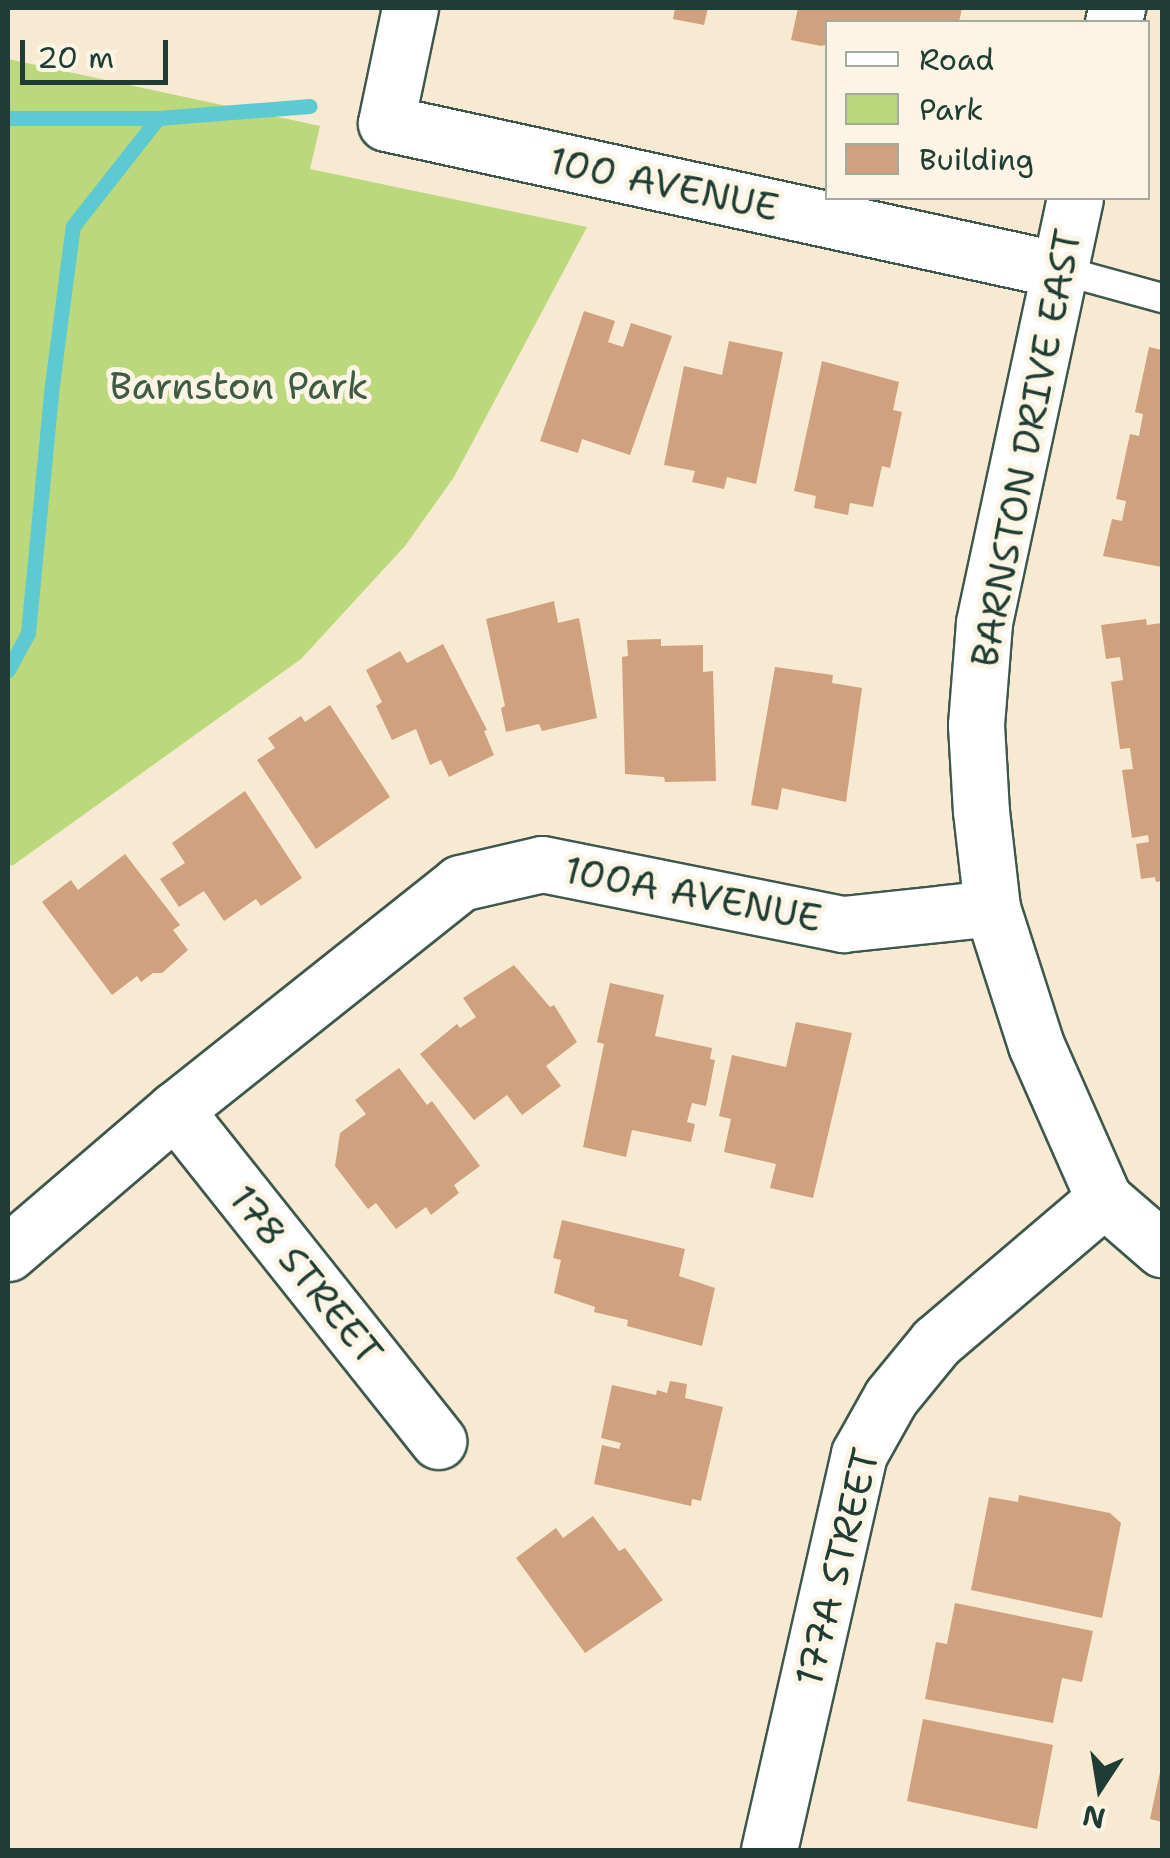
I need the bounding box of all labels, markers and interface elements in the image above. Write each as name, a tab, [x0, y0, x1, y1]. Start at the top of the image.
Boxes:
scale bar	[25, 20, 172, 82]
legend	[825, 20, 1150, 200]
text: 20 m	[37, 37, 114, 78]
text: Road	[919, 39, 994, 80]
text: Park	[919, 89, 983, 130]
street label: 100 AVENUE	[545, 137, 783, 231]
text: Building	[919, 139, 1034, 180]
street label: BARNSTON DRIVE EAST	[961, 225, 1091, 671]
park label: Barnston Park	[110, 363, 368, 409]
street label: 100A AVENUE	[560, 847, 826, 941]
street label: 178 STREET	[220, 1176, 392, 1374]
street label: 177A STREET	[785, 1444, 889, 1690]
north arrow	[1050, 1738, 1150, 1838]
text: N	[1079, 1796, 1109, 1838]

